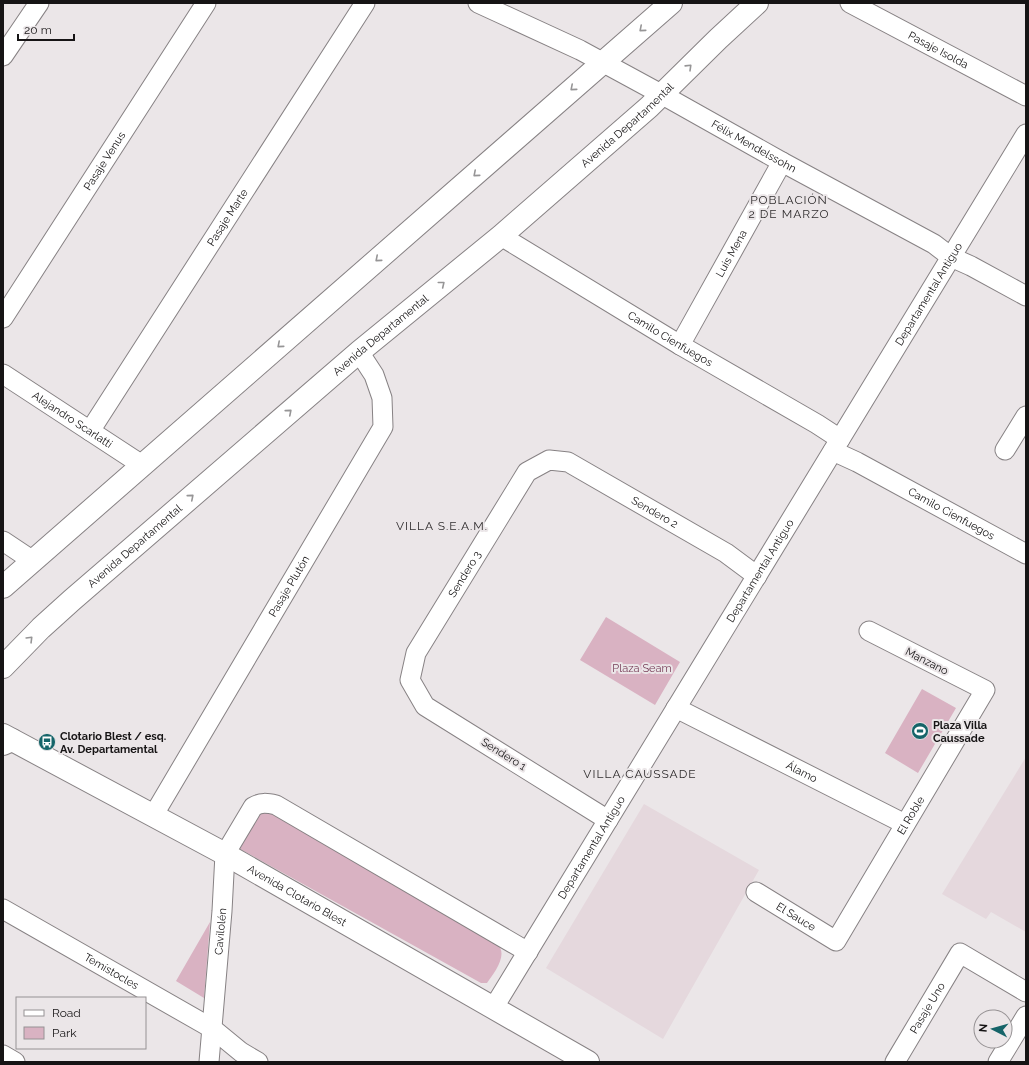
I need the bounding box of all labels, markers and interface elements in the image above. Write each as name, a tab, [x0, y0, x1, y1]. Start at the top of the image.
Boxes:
scale bar	[18, 16, 74, 42]
text: 20 m	[24, 23, 52, 37]
one-way arrow	[639, 24, 646, 31]
street label: Pasaje Isolda	[906, 29, 971, 71]
one-way arrow	[684, 64, 692, 71]
street label: Avenida Departamental	[579, 80, 677, 170]
one-way arrow	[571, 83, 578, 90]
street label: Félix Mendelssohn	[709, 118, 798, 175]
street label: Pasaje Venus	[81, 129, 128, 193]
one-way arrow	[473, 169, 480, 176]
street label: Pasaje Marte	[205, 186, 251, 249]
district label: POBLACIÓN 2 DE MARZO	[748, 193, 830, 221]
street label: Luis Mena	[713, 228, 750, 279]
street label: Departamental Antiguo	[893, 240, 966, 348]
one-way arrow	[375, 255, 382, 262]
one-way arrow	[438, 282, 445, 289]
street label: Avenida Departamental	[330, 292, 431, 379]
street label: Camilo Cienfuegos	[625, 309, 715, 369]
one-way arrow	[277, 340, 285, 347]
street label: Alejandro Scarlatti	[30, 389, 115, 451]
one-way arrow	[284, 410, 292, 417]
street label: Camilo Cienfuegos	[906, 485, 997, 543]
street label: Sendero 2	[629, 494, 680, 531]
one-way arrow	[186, 495, 194, 502]
street label: Avenida Departamental	[85, 502, 185, 590]
street label: Departamental Antiguo	[724, 517, 797, 625]
district label: VILLA S.E.A.M.	[396, 519, 488, 533]
street label: Sendero 3	[446, 549, 484, 600]
street label: Pasaje Plutón	[266, 553, 312, 619]
one-way arrow	[25, 636, 33, 644]
street label: Manzano	[903, 645, 951, 678]
park label: Plaza Seam	[612, 662, 672, 675]
place label: Plaza Villa Caussade	[933, 719, 987, 745]
sports icon: Plaza Villa Caussade	[910, 721, 930, 741]
place label: Clotario Blest / esq. Av. Departamental	[60, 730, 166, 756]
bus stop icon: Clotario Blest / esq. Av. Departamental	[37, 732, 57, 752]
street label: Sendero 1	[479, 736, 529, 773]
street label: Álamo	[784, 758, 820, 786]
district label: VILLA CAUSSADE	[583, 767, 697, 781]
street label: Departamental Antiguo	[555, 793, 628, 901]
street label: El Roble	[895, 794, 928, 837]
street label: Avenida Clotario Blest	[245, 862, 349, 929]
street label: El Sauce	[774, 900, 818, 934]
street label: Cavilolén	[212, 908, 229, 956]
street label: Temístocles	[82, 951, 141, 992]
street label: Pasaje Uno	[907, 980, 948, 1036]
legend	[16, 997, 146, 1049]
text: Road	[52, 1006, 81, 1020]
north arrow	[973, 1009, 1013, 1049]
text: N	[977, 1023, 990, 1033]
text: Park	[52, 1026, 77, 1040]

